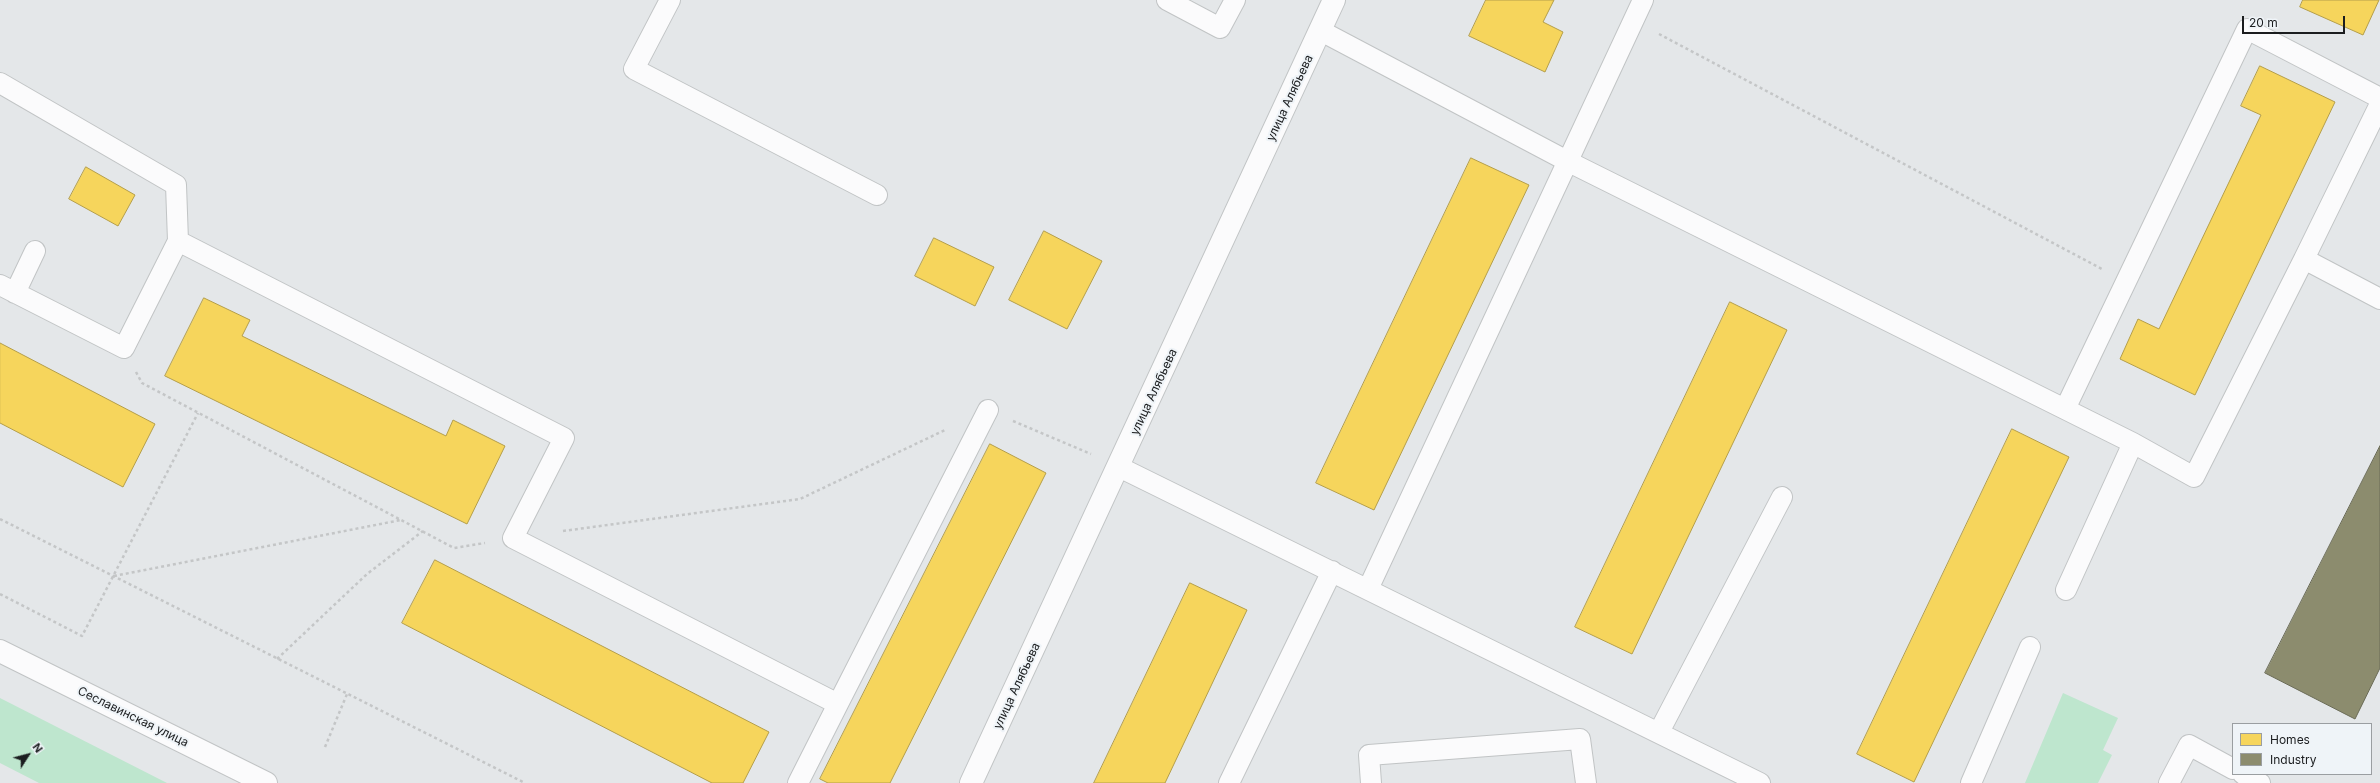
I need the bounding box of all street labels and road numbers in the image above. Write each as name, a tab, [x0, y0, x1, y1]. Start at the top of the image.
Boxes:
street label: улица Алябьева	[1264, 53, 1316, 143]
street label: улица Алябьева	[1128, 347, 1180, 437]
street label: улица Алябьева	[991, 641, 1043, 731]
street label: Сеславинская улица	[75, 684, 191, 750]

